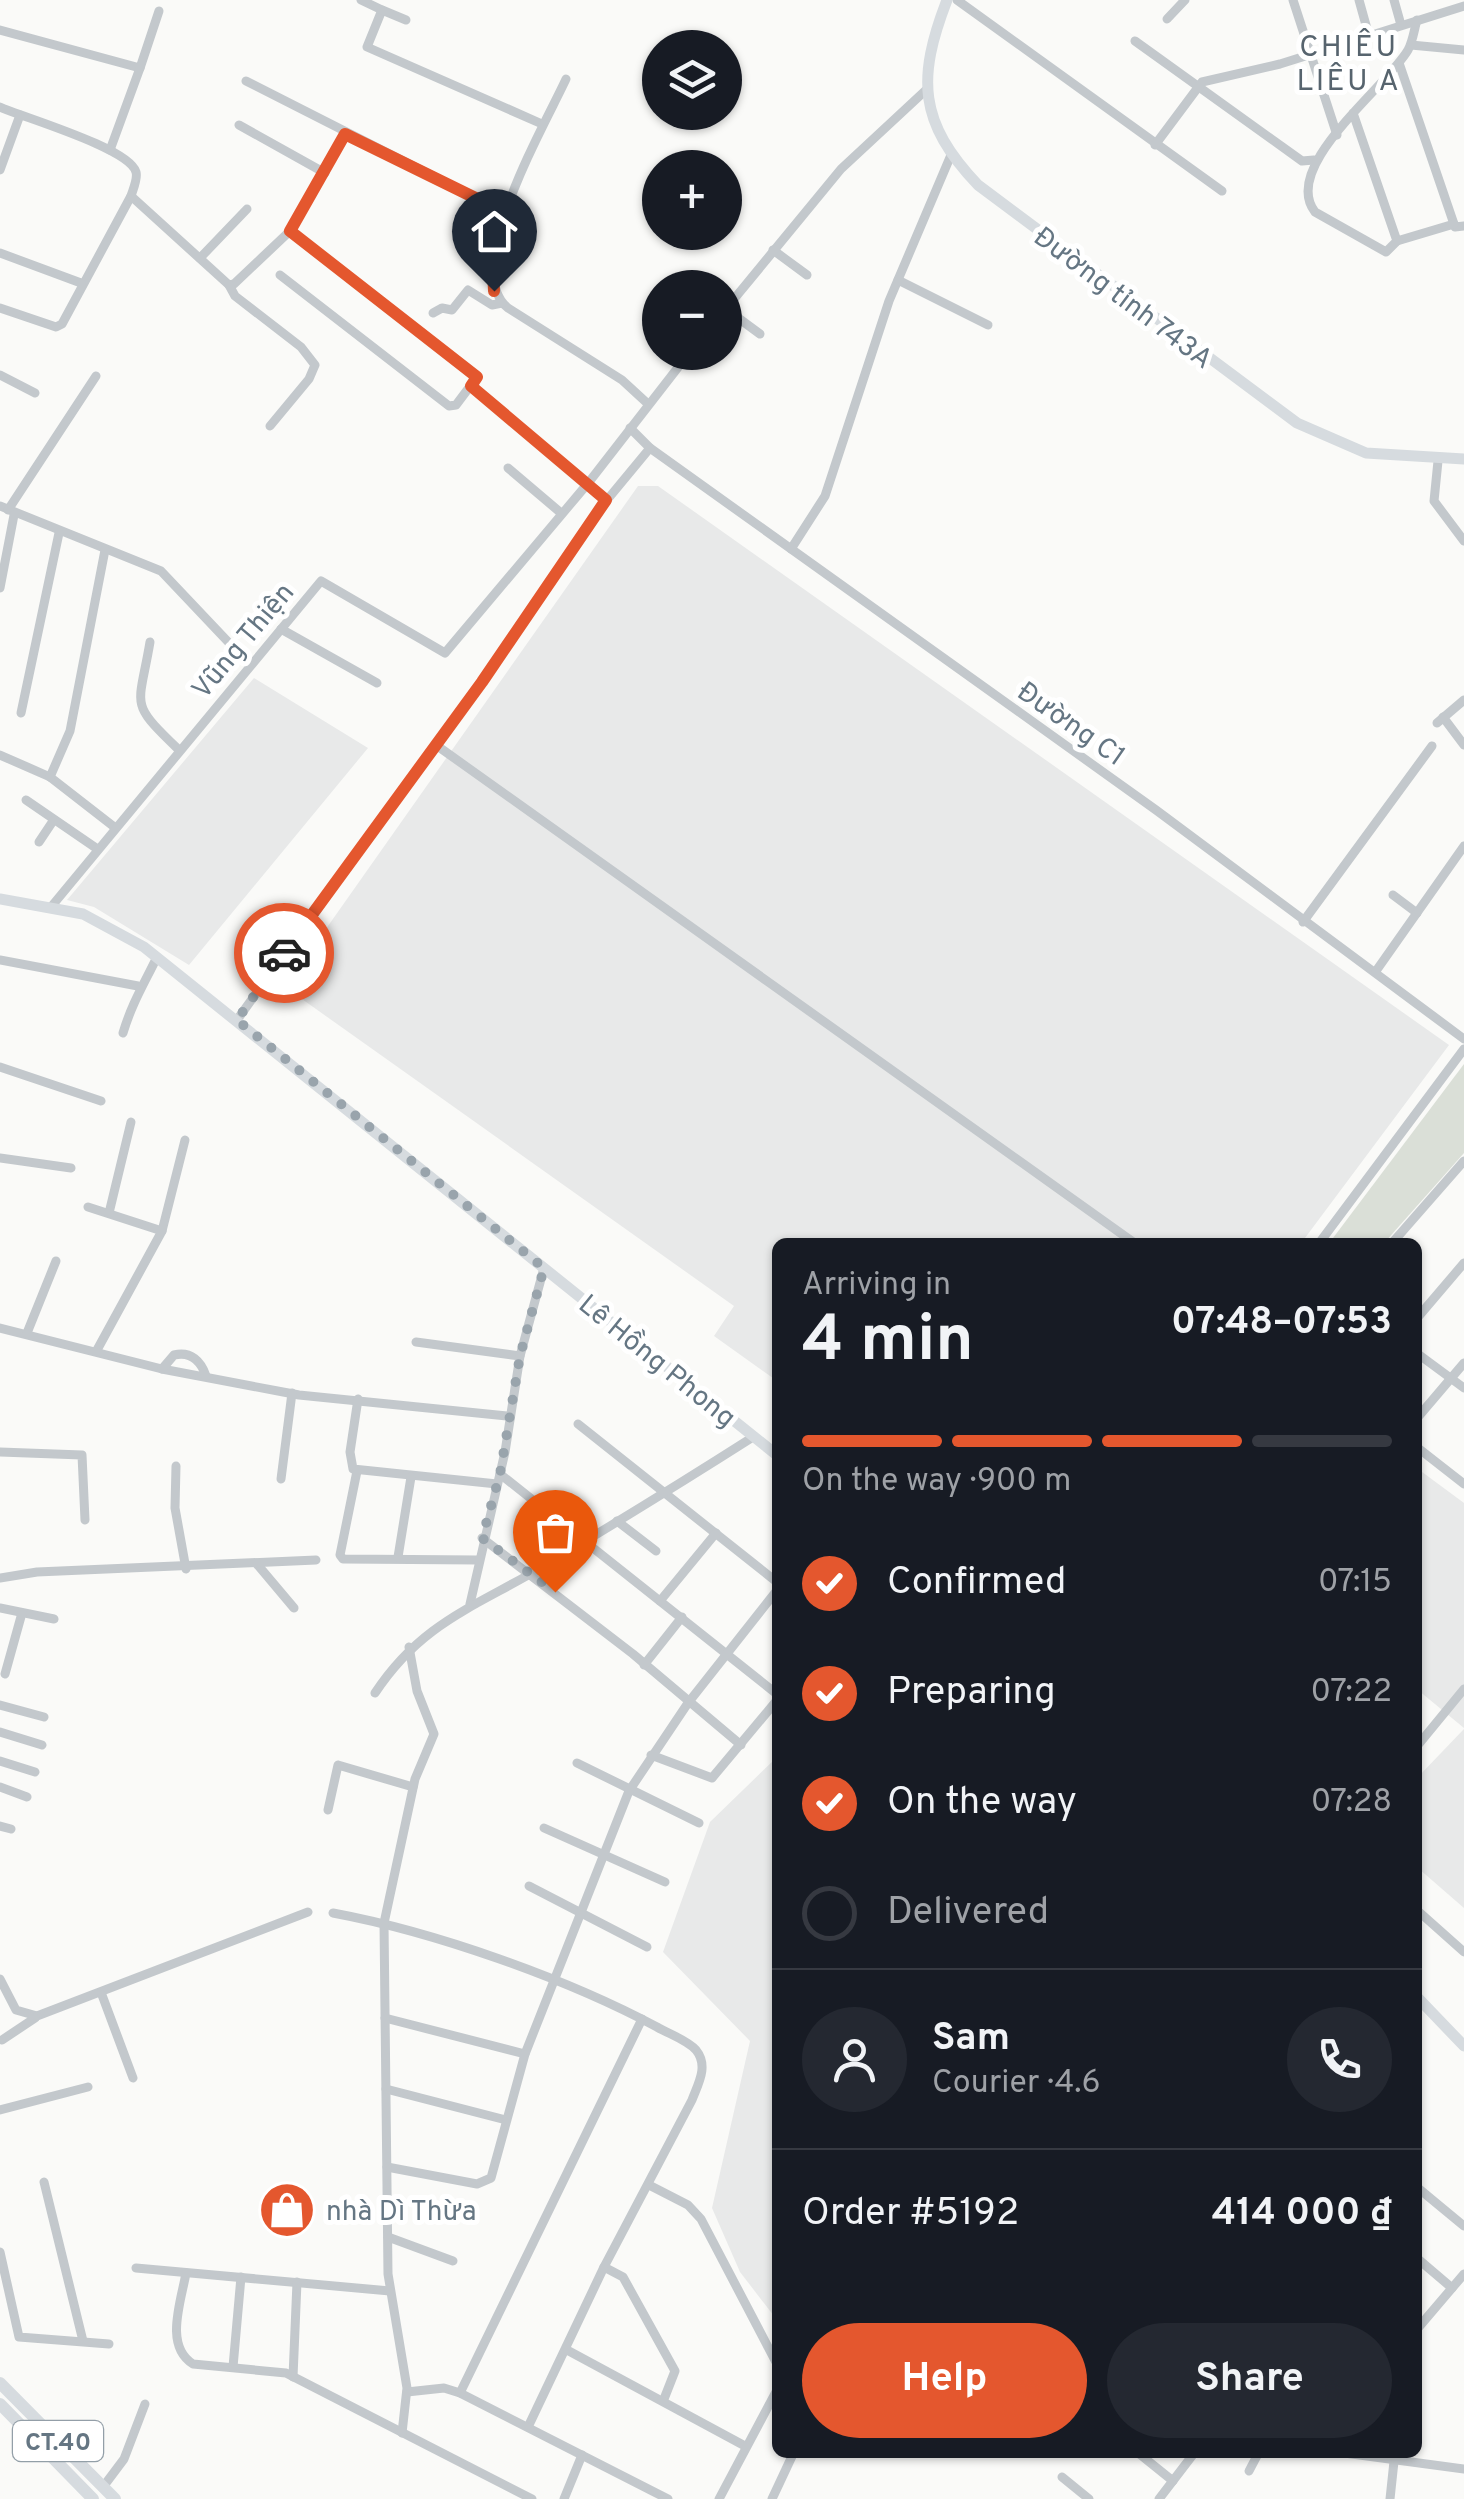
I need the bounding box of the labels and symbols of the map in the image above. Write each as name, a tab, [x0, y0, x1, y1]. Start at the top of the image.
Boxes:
district label: CHIÊU LIÊU A	[1296, 28, 1402, 101]
pin	[452, 189, 537, 292]
street label: Đường tỉnh 743A	[1025, 220, 1219, 379]
street label: Vũng Thiện	[185, 576, 303, 708]
street label: Đường C1	[1009, 675, 1131, 776]
courier	[234, 903, 334, 1003]
street label: Lê Hồng Phong	[570, 1287, 743, 1437]
pin	[513, 1490, 598, 1593]
shop icon: nhà Dì Thừa	[257, 2180, 317, 2240]
place label: nhà Dì Thừa	[326, 2195, 476, 2231]
road number: CT.40	[13, 2421, 103, 2461]

